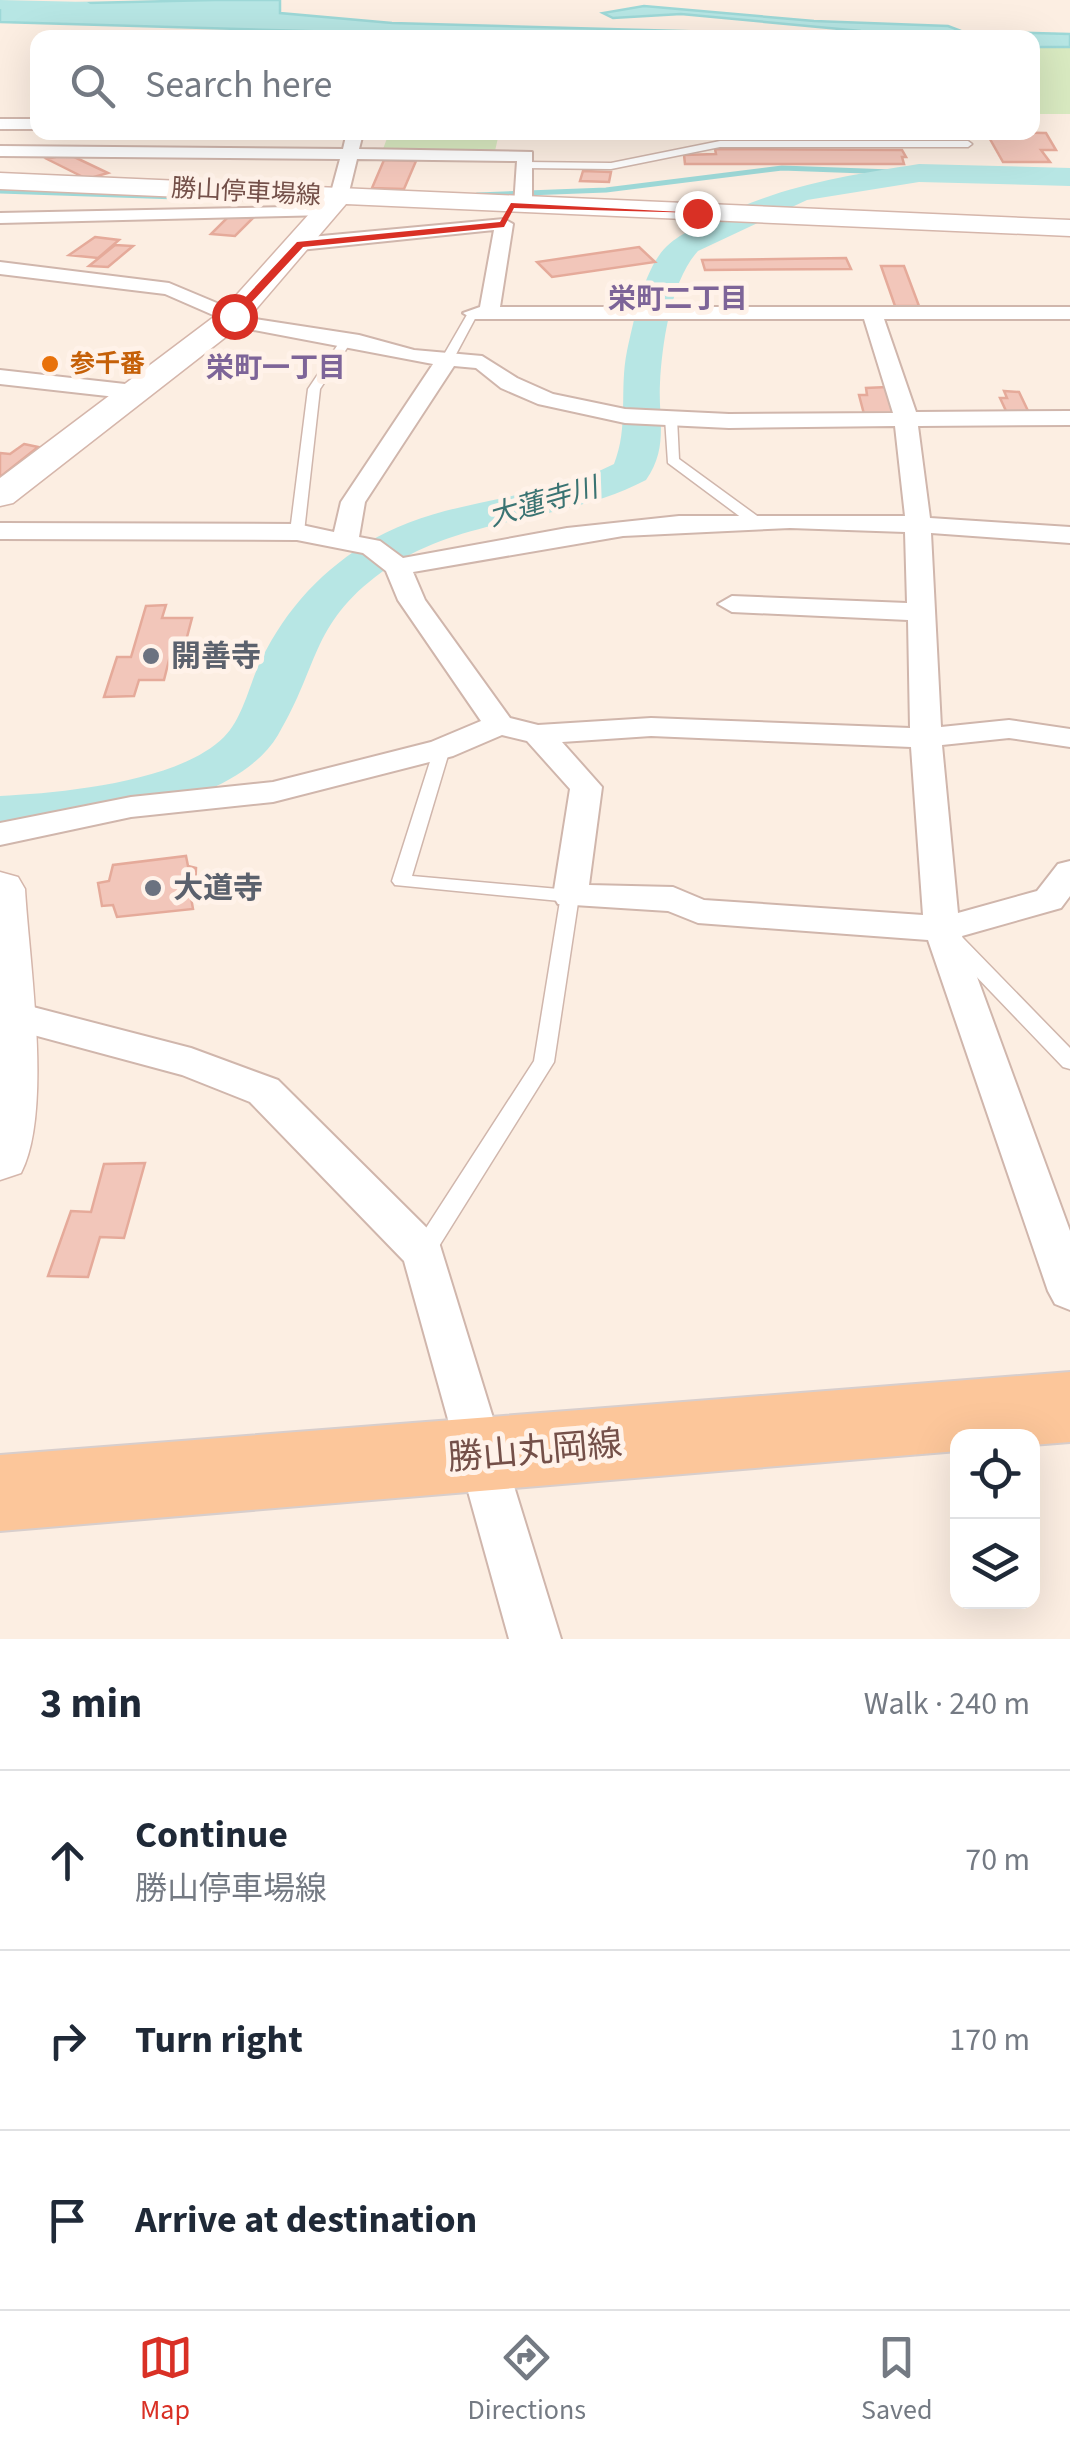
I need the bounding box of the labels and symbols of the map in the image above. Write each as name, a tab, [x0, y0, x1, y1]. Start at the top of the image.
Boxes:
street label: 勝山停車場線	[170, 170, 322, 214]
route end	[675, 191, 721, 237]
district label: 栄町二丁目	[608, 279, 748, 319]
route start	[212, 294, 258, 340]
place label: 参千番	[70, 346, 145, 382]
district label: 栄町一丁目	[206, 348, 346, 388]
marker: 参千番	[39, 353, 61, 375]
water label: 大蓮寺川	[484, 467, 605, 537]
place label: 開善寺	[171, 635, 261, 678]
marker: 開善寺	[140, 645, 162, 667]
place label: 大道寺	[173, 867, 263, 910]
marker: 大道寺	[142, 877, 164, 899]
street label: 勝山丸岡線	[446, 1418, 624, 1484]

